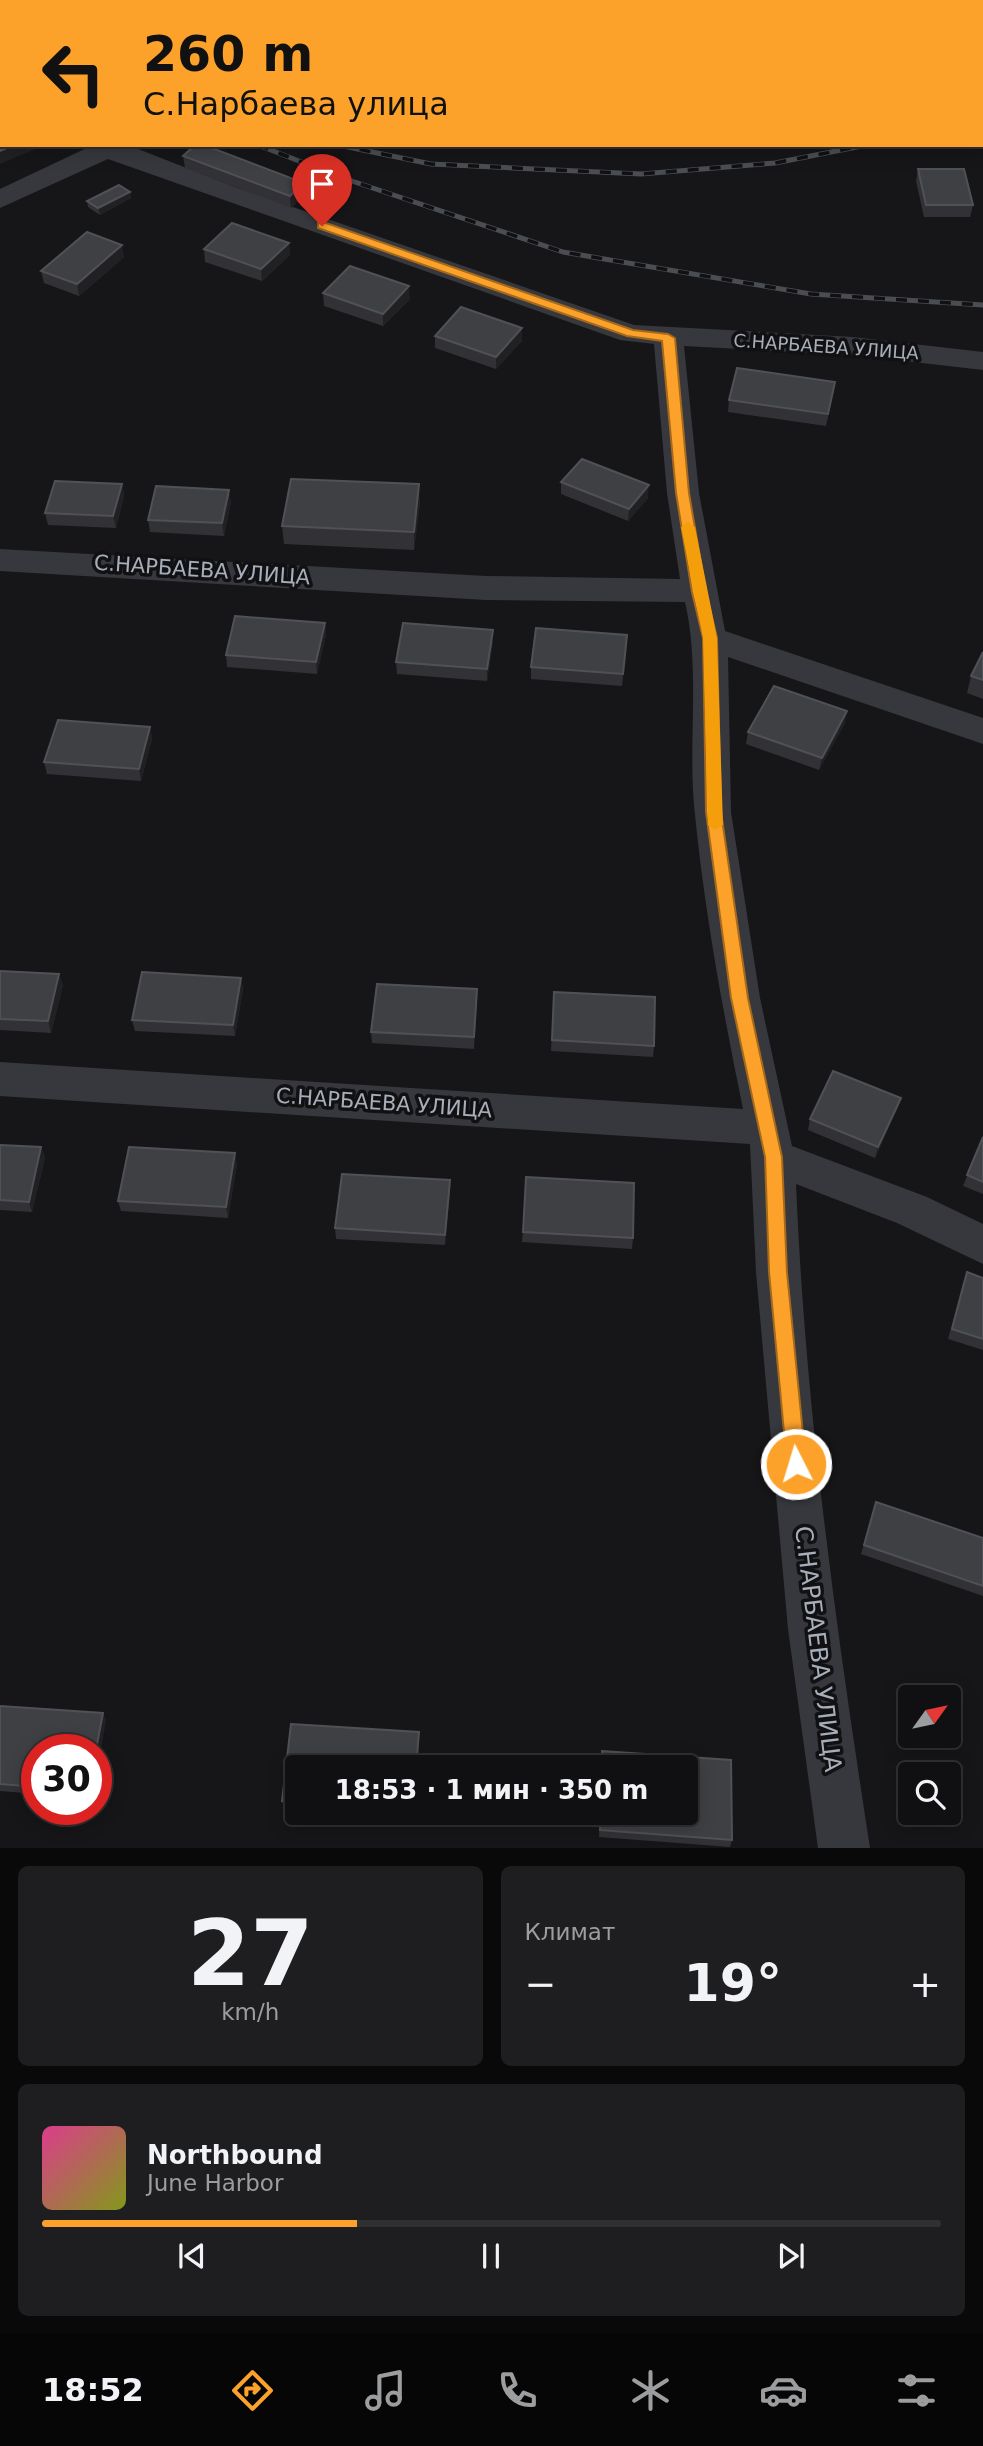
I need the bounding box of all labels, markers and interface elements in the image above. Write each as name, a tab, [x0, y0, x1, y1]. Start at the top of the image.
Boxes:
text: 260 m	[143, 26, 313, 83]
icon: left	[28, 28, 119, 119]
text: С.Нарбаева улица	[143, 85, 449, 123]
pin	[292, 154, 352, 226]
icon: arrive	[303, 165, 341, 203]
street label: С.НАРБАЕВА УЛИЦА	[733, 330, 920, 363]
street label: С.НАРБАЕВА УЛИЦА	[93, 550, 312, 590]
street label: С.НАРБАЕВА УЛИЦА	[275, 1083, 494, 1123]
position arrow	[759, 1427, 833, 1501]
street label: С.НАРБАЕВА УЛИЦА	[789, 1524, 847, 1774]
north arrow	[898, 1685, 961, 1748]
map controls	[898, 1685, 961, 1825]
speed limit sign: 30	[21, 1734, 112, 1825]
button: search	[898, 1762, 961, 1825]
text: 18:53 · 1 мин · 350 m	[335, 1775, 648, 1805]
text: 27	[187, 1901, 314, 2006]
text: Климат	[525, 1919, 615, 1945]
text: 19°	[684, 1953, 782, 2013]
text: −	[525, 1962, 556, 2006]
text: +	[909, 1962, 941, 2006]
text: km/h	[221, 1999, 279, 2025]
text: Northbound	[147, 2140, 323, 2170]
text: June Harbor	[147, 2170, 283, 2196]
icon: previous	[173, 2237, 211, 2275]
icon: pause	[472, 2237, 510, 2275]
icon: next	[772, 2237, 810, 2275]
icon: directions	[228, 2366, 277, 2415]
icon: music	[361, 2366, 410, 2415]
icon: phone	[493, 2366, 542, 2415]
icon: climate	[626, 2366, 675, 2415]
icon: car	[759, 2366, 808, 2415]
icon: filters	[892, 2366, 941, 2415]
text: 18:52	[42, 2371, 144, 2409]

